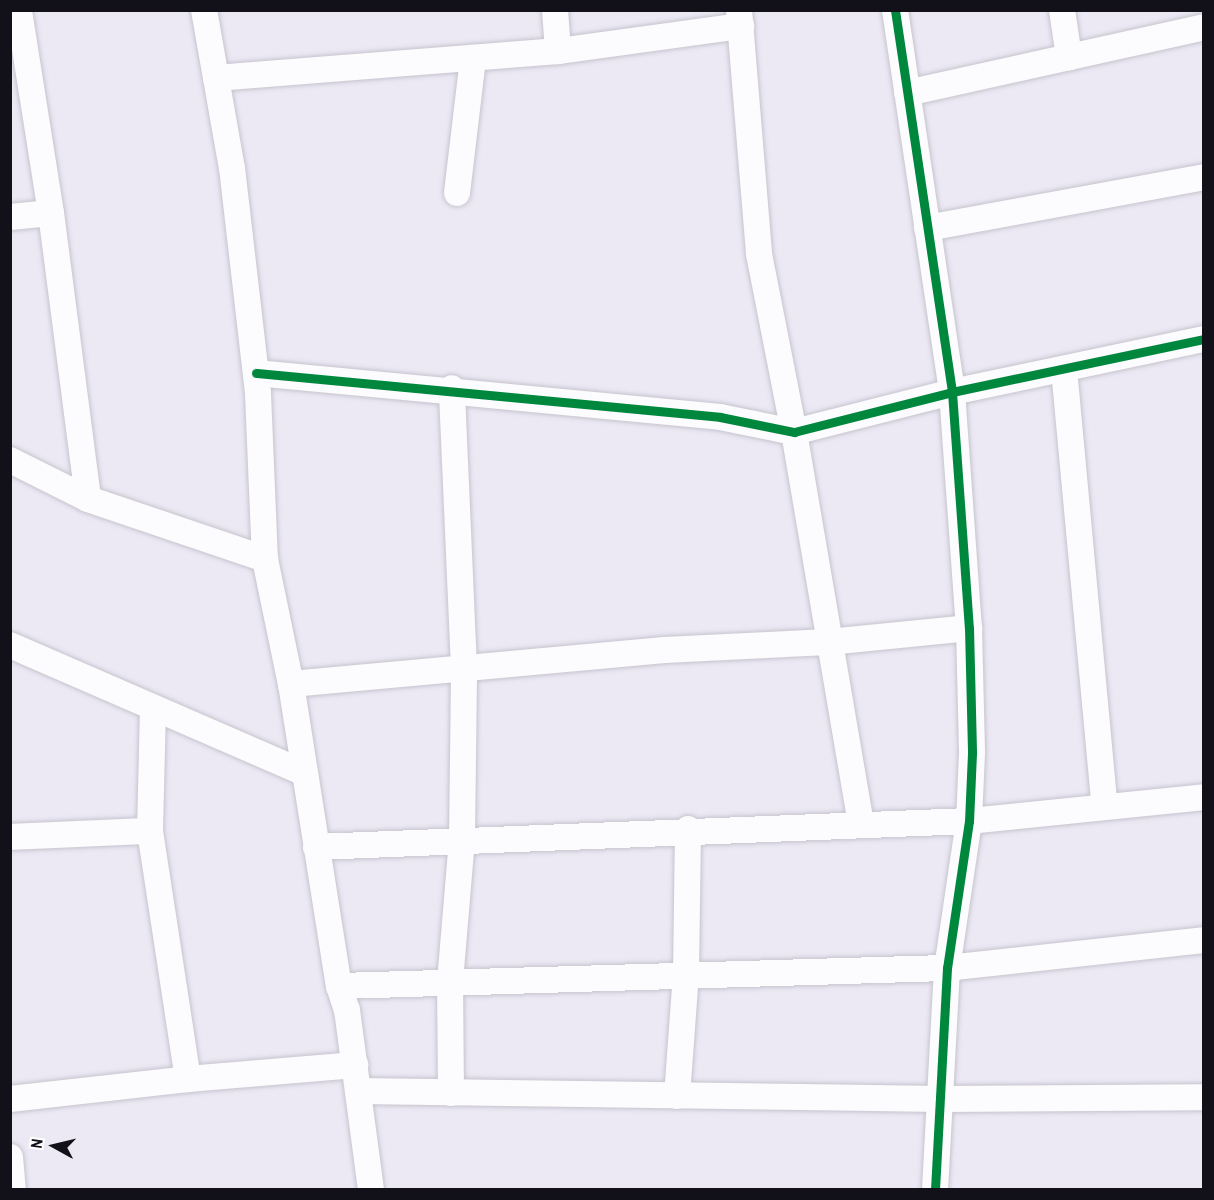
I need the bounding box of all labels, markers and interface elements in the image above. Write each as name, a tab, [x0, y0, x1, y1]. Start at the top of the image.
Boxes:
north arrow	[24, 1116, 84, 1176]
text: N	[25, 1137, 48, 1150]

